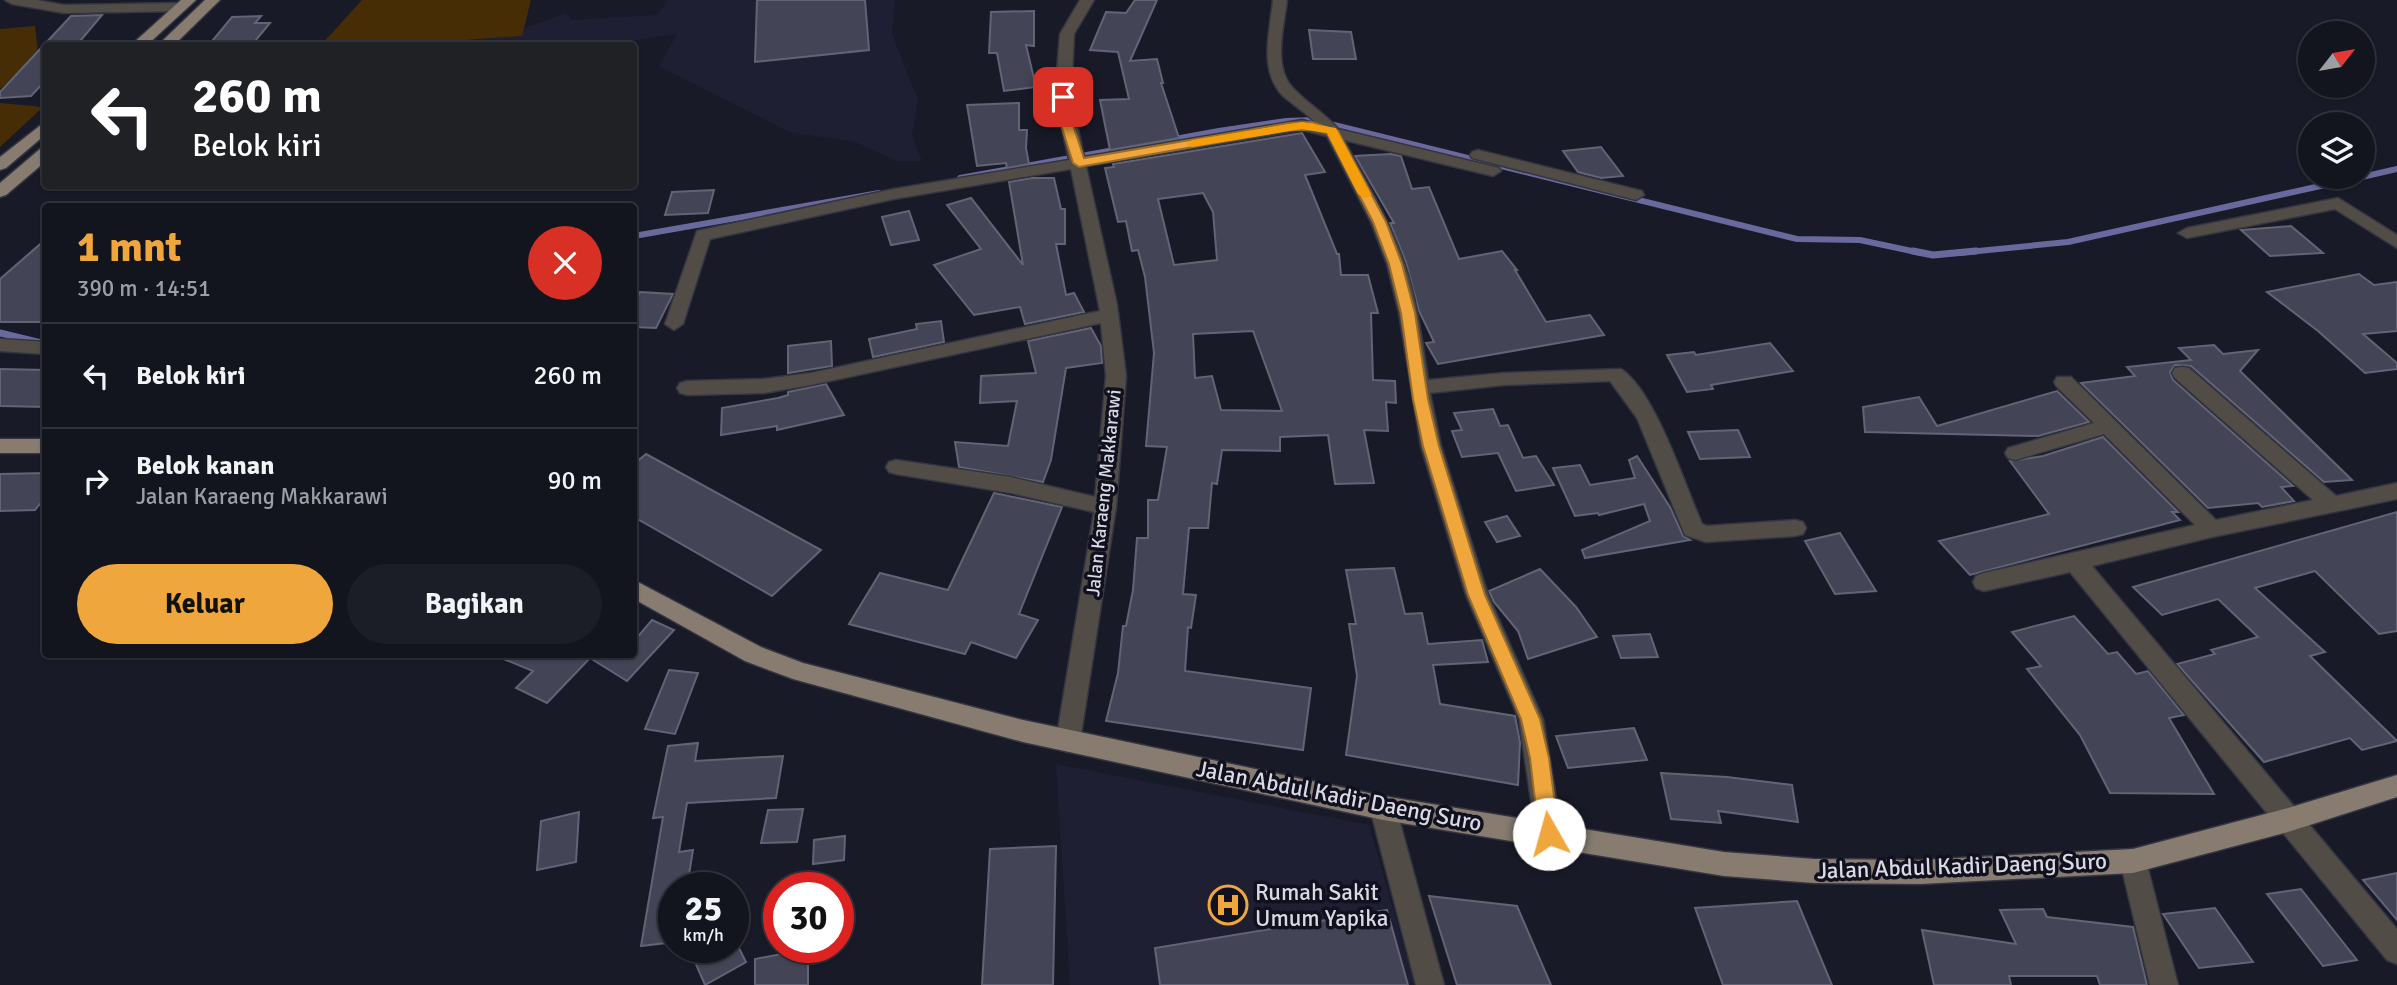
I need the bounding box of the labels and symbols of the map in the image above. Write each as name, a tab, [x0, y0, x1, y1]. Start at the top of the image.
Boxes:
north arrow	[2298, 21, 2375, 98]
pin	[1033, 67, 1093, 127]
street label: Jalan Karaeng Makkarawi	[1081, 388, 1127, 598]
street label: Jalan Abdul Kadir Daeng Suro	[1194, 754, 1484, 838]
position arrow	[1512, 797, 1586, 871]
street label: Jalan Abdul Kadir Daeng Suro	[1816, 846, 2108, 886]
speed limit sign: 30	[763, 872, 854, 963]
place label: Rumah Sakit Umum Yapika	[1255, 878, 1389, 933]
hospital icon: Rumah Sakit Umum Yapika	[1207, 884, 1249, 926]

